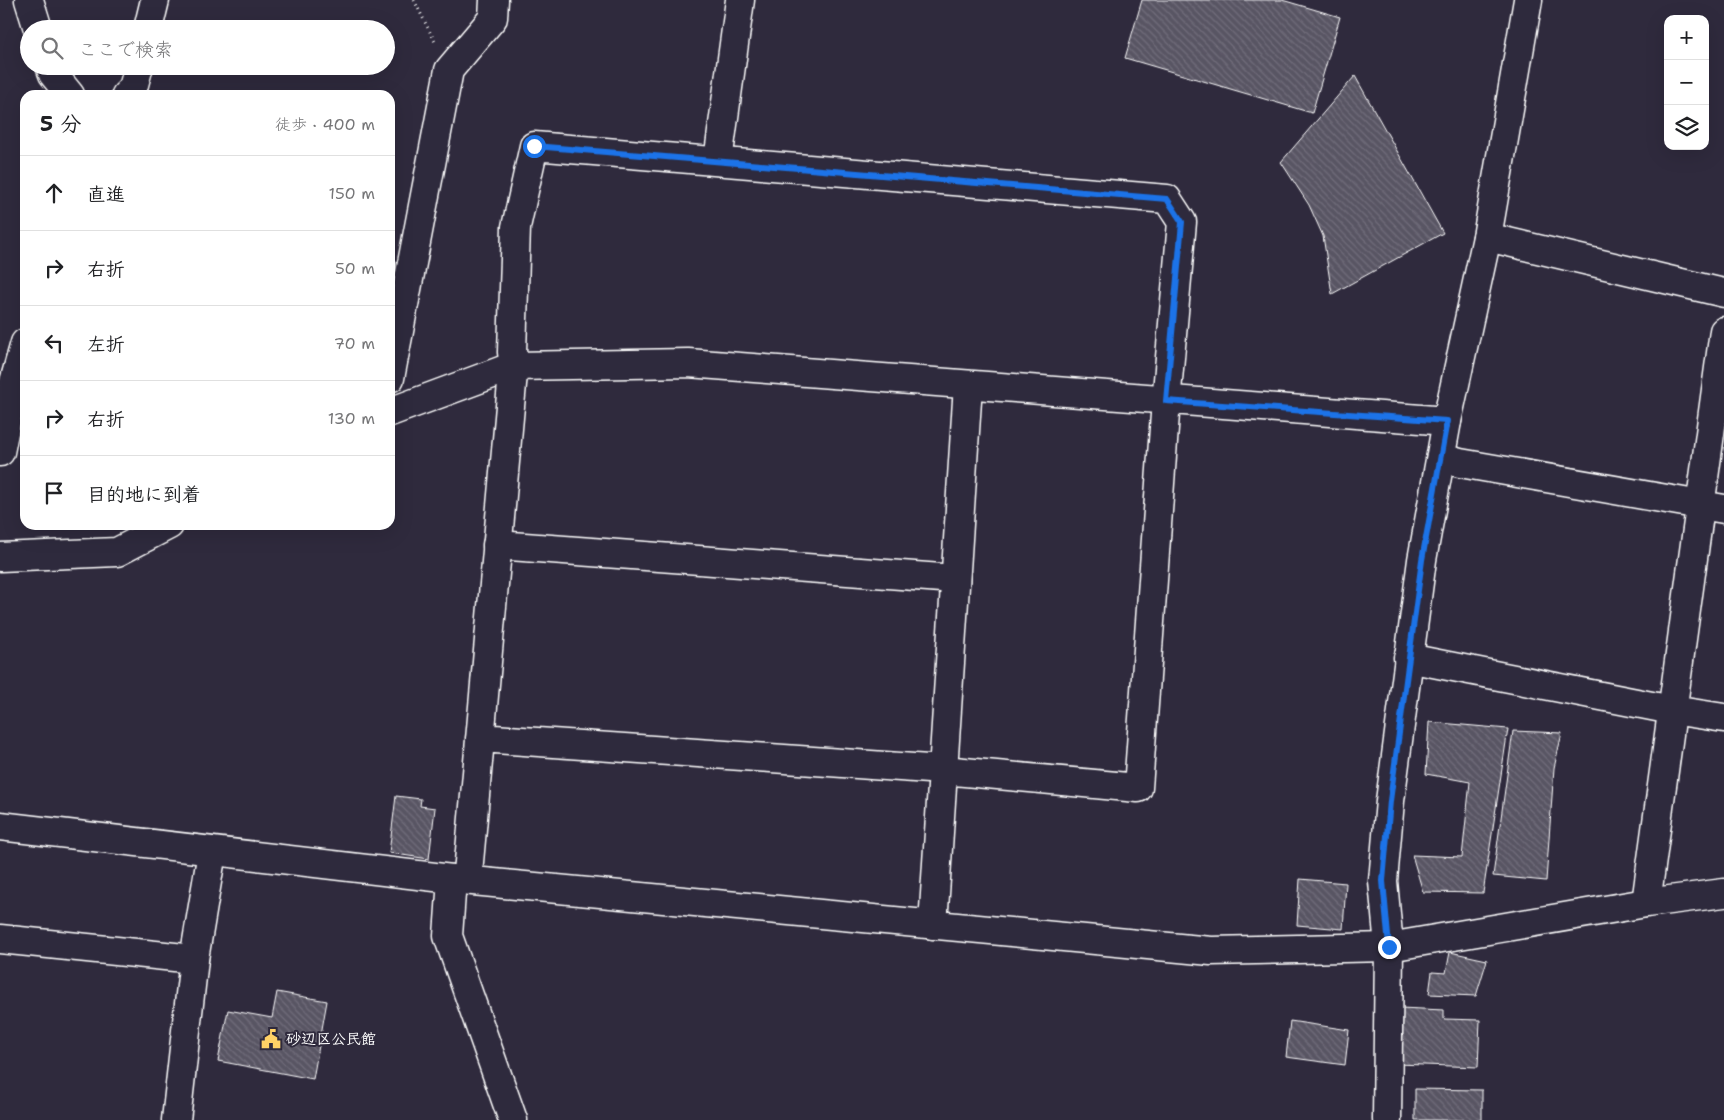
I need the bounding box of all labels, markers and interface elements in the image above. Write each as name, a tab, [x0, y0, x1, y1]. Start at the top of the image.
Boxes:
map controls	[1664, 15, 1709, 150]
button: +	[1664, 15, 1709, 60]
search box	[20, 20, 395, 75]
icon: search	[38, 34, 66, 62]
text: ここで検索	[78, 37, 173, 62]
button: −	[1664, 60, 1709, 105]
button: layers	[1664, 105, 1709, 150]
text: 5 分	[40, 110, 81, 138]
text: 徒歩 · 400 m	[275, 114, 375, 135]
route start	[523, 135, 546, 158]
icon: ahead	[40, 179, 68, 207]
text: 直進	[87, 182, 125, 207]
text: 150 m	[328, 183, 375, 204]
icon: right	[40, 254, 68, 282]
text: 右折	[87, 257, 125, 282]
text: 50 m	[335, 258, 375, 279]
icon: left	[40, 329, 68, 357]
text: 左折	[87, 332, 125, 357]
text: 70 m	[334, 333, 375, 354]
icon: right	[40, 404, 68, 432]
text: 右折	[87, 407, 125, 432]
text: 130 m	[328, 408, 375, 429]
icon: arrive	[40, 479, 68, 507]
text: 目的地に到着	[87, 482, 201, 507]
route end	[1378, 936, 1401, 959]
public building icon: 砂辺区公民館	[260, 1028, 282, 1050]
place label: 砂辺区公民館	[286, 1029, 376, 1049]

